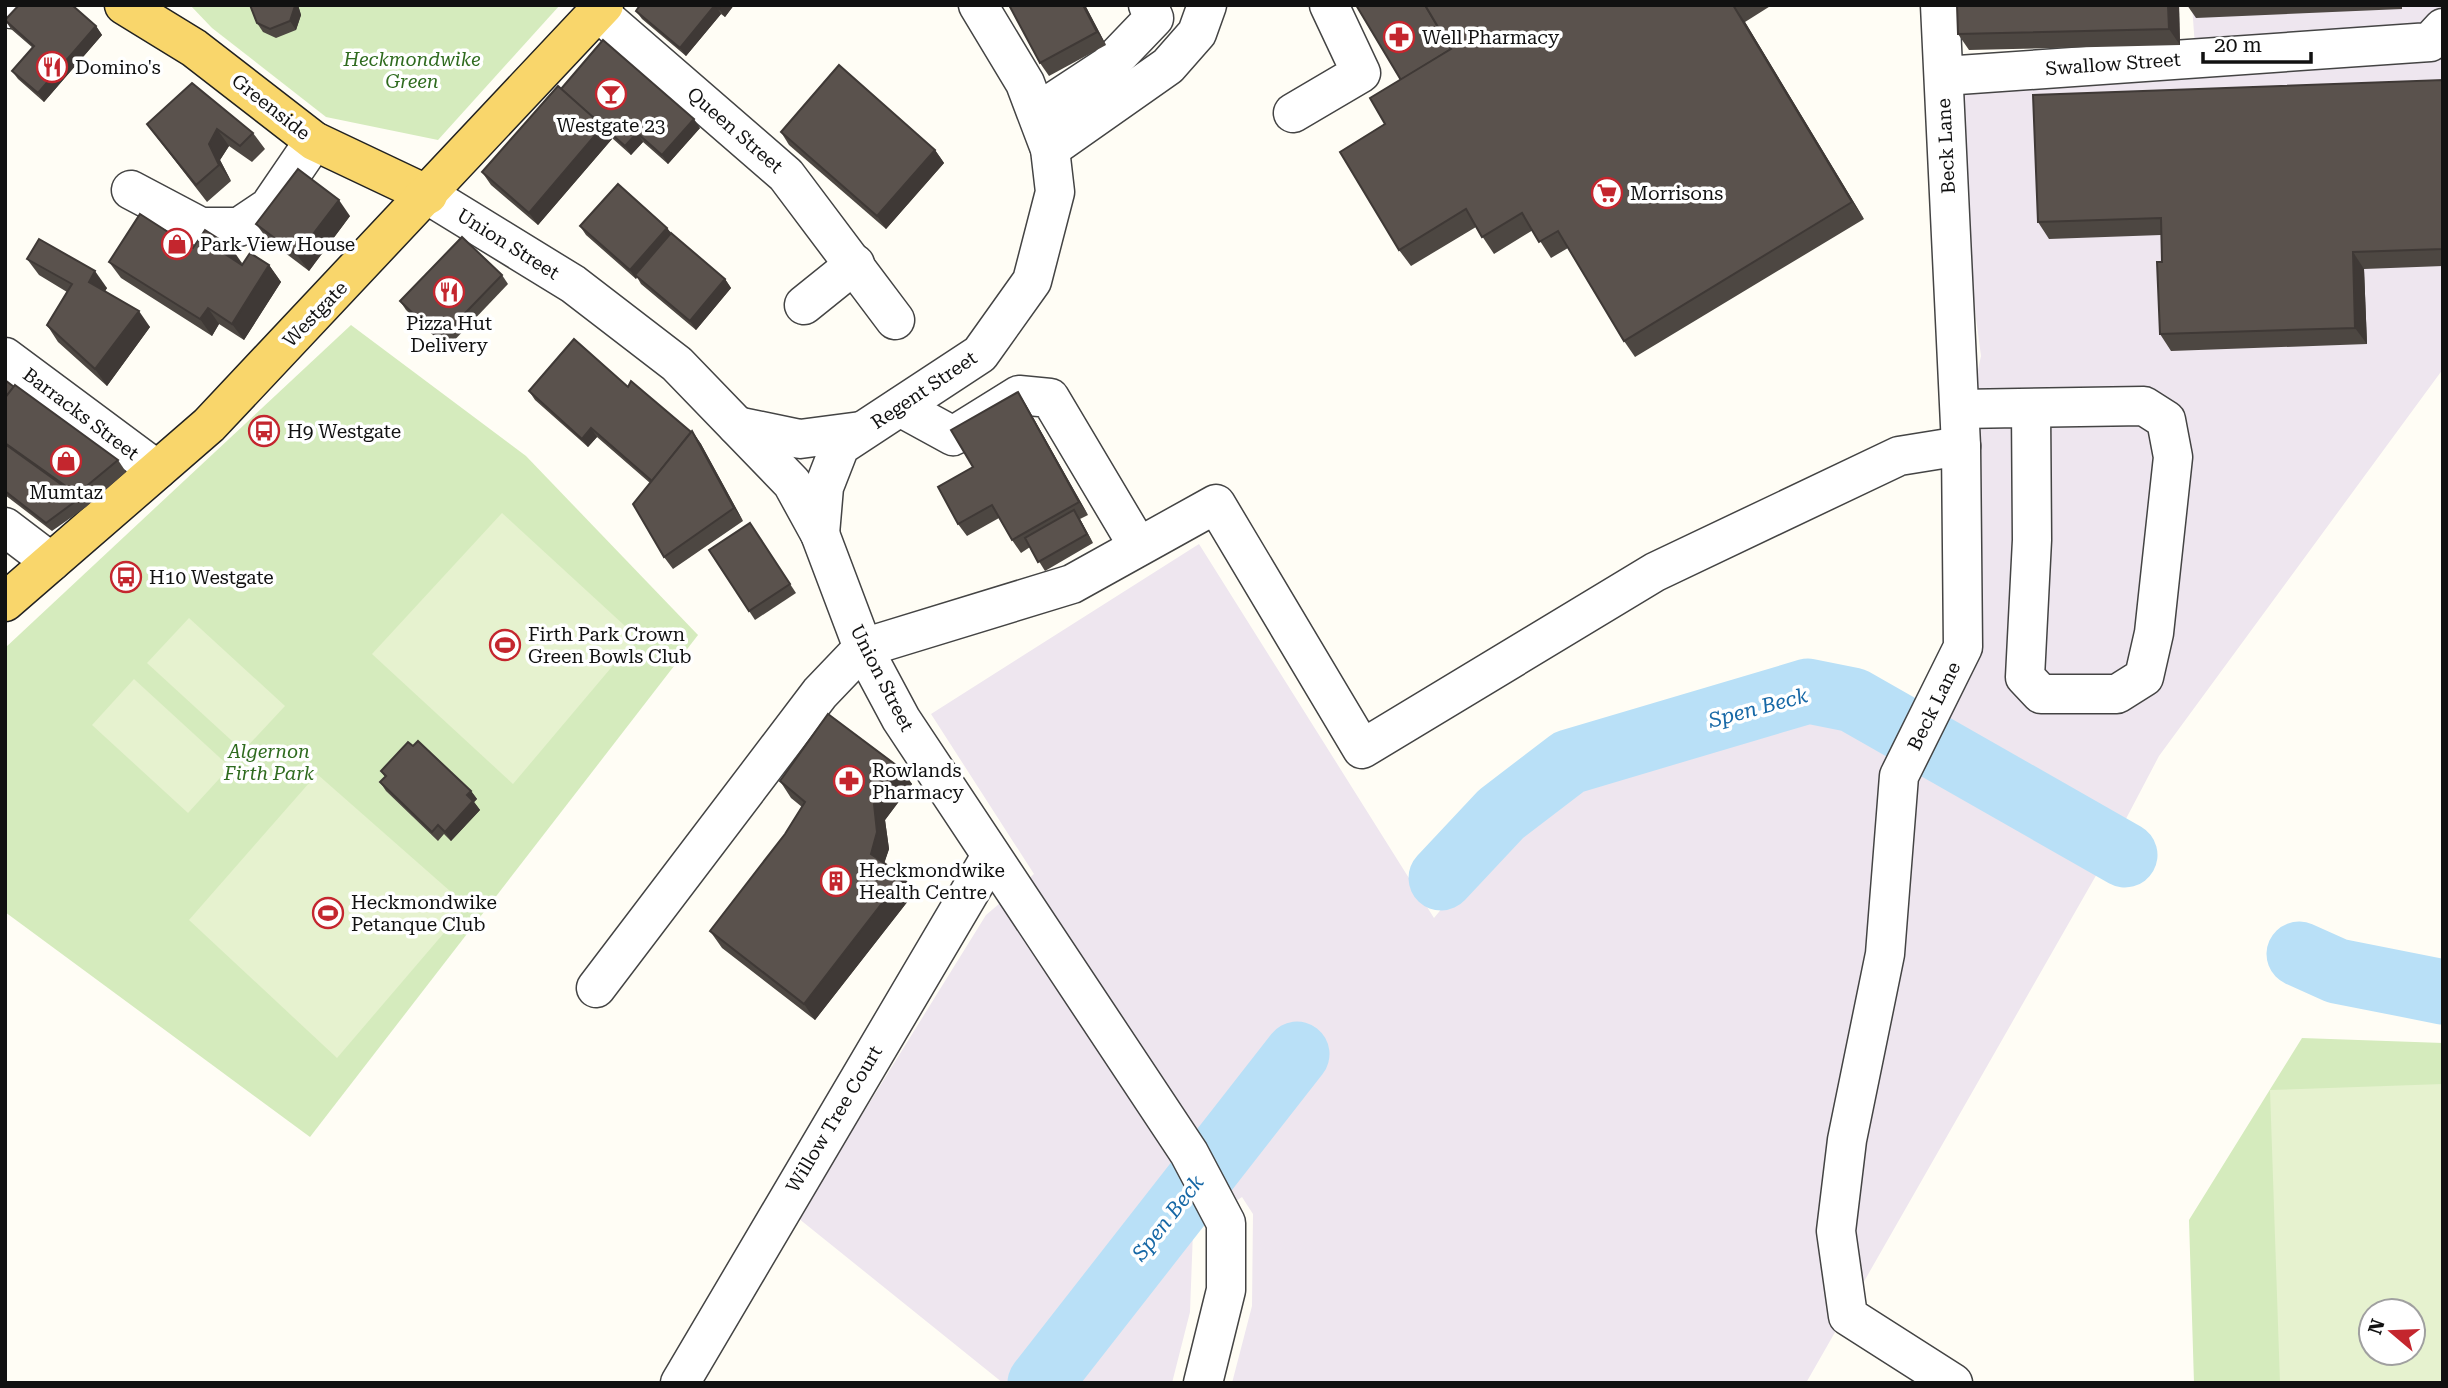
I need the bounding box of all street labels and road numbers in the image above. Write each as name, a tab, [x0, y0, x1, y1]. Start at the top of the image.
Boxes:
street label: Swallow Street	[2045, 48, 2181, 80]
street label: Greenside	[227, 69, 315, 145]
street label: Queen Street	[682, 82, 788, 178]
street label: Beck Lane	[1932, 98, 1960, 194]
street label: Union Street	[453, 203, 563, 285]
street label: Westgate	[278, 276, 352, 352]
street label: Regent Street	[867, 346, 981, 434]
street label: Barracks Street	[18, 363, 144, 465]
street label: Union Street	[845, 621, 919, 735]
street label: Beck Lane	[1903, 658, 1965, 754]
street label: Willow Tree Court	[781, 1041, 887, 1197]

